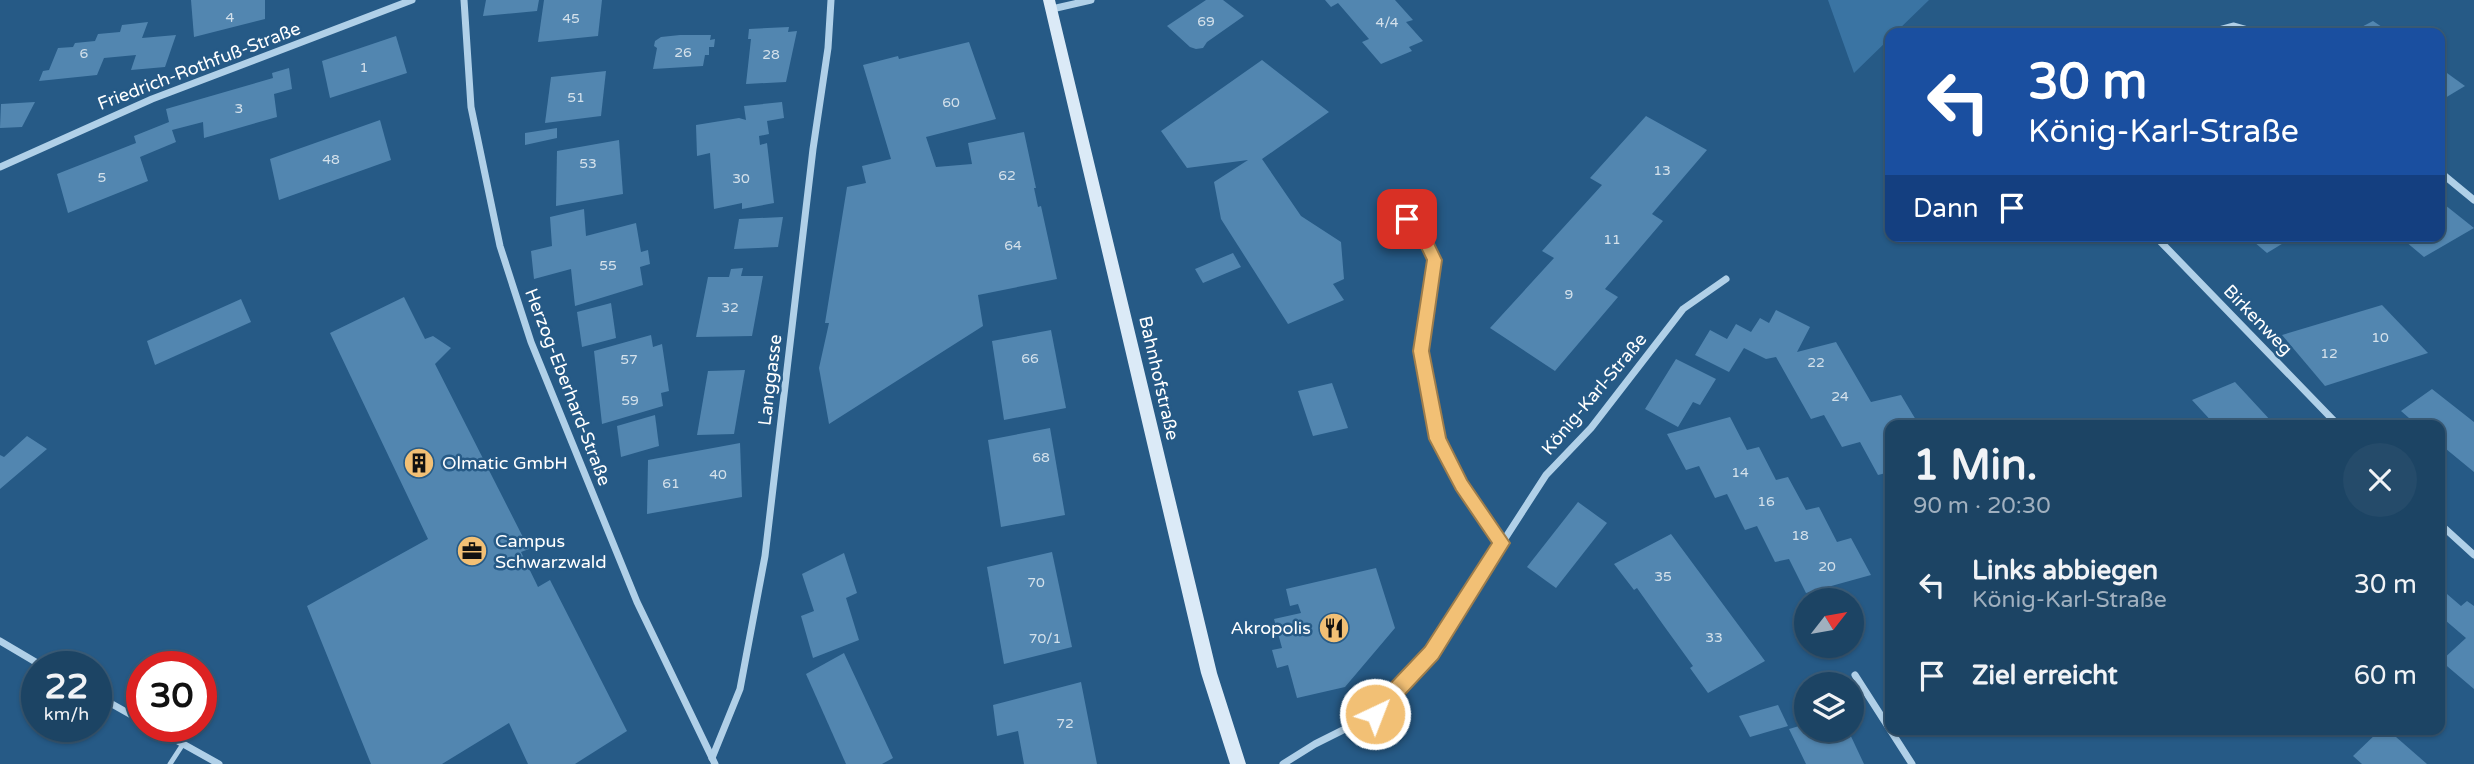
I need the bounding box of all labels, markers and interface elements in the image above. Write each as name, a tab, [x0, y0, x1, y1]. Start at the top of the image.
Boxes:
house number: 4	[226, 9, 235, 26]
house number: 45	[562, 10, 580, 27]
house number: 69	[1197, 13, 1215, 30]
house number: 4/4	[1376, 14, 1399, 31]
street label: Friedrich-Rothfuß-Straße	[94, 17, 304, 115]
house number: 26	[674, 44, 692, 61]
house number: 6	[80, 45, 89, 62]
house number: 28	[762, 46, 780, 63]
text: 30 m	[2028, 53, 2147, 112]
icon: left	[1913, 56, 2004, 147]
house number: 1	[360, 59, 368, 76]
house number: 51	[567, 89, 585, 106]
house number: 60	[942, 94, 960, 111]
house number: 3	[235, 100, 243, 117]
text: König-Karl-Straße	[2028, 113, 2299, 151]
house number: 48	[322, 151, 340, 168]
house number: 53	[579, 155, 597, 172]
house number: 13	[1653, 162, 1671, 179]
house number: 62	[998, 167, 1016, 184]
house number: 5	[98, 169, 106, 186]
house number: 30	[732, 170, 750, 187]
pin	[1377, 189, 1437, 249]
icon: arrive	[1993, 189, 2031, 227]
text: Dann	[1913, 193, 1979, 224]
icon: arrive	[1388, 200, 1426, 238]
house number: 11	[1603, 231, 1621, 248]
house number: 64	[1004, 237, 1022, 254]
house number: 55	[599, 257, 617, 274]
street label: Birkenweg	[2219, 280, 2297, 360]
street label: Herzog-Eberhard-Straße	[520, 285, 616, 489]
house number: 9	[1565, 286, 1573, 303]
house number: 32	[721, 299, 739, 316]
street label: Bahnhofstraße	[1134, 314, 1184, 442]
street label: König-Karl-Straße	[1537, 329, 1651, 459]
house number: 10	[2371, 329, 2389, 346]
street label: Langgasse	[753, 333, 787, 427]
house number: 12	[2320, 345, 2338, 362]
house number: 66	[1021, 350, 1039, 367]
house number: 57	[620, 351, 638, 368]
house number: 22	[1807, 354, 1825, 371]
house number: 24	[1831, 388, 1849, 405]
house number: 59	[621, 392, 639, 409]
text: 1 Min.	[1913, 440, 2037, 491]
button: close	[2343, 443, 2417, 517]
building icon: Olmatic GmbH	[402, 446, 436, 480]
house number: 68	[1032, 449, 1050, 466]
place label: Olmatic GmbH	[442, 452, 568, 474]
house number: 14	[1731, 464, 1749, 481]
house number: 40	[709, 466, 727, 483]
house number: 61	[662, 475, 680, 492]
text: 90 m · 20:30	[1913, 492, 2051, 520]
house number: 16	[1757, 493, 1775, 510]
house number: 18	[1791, 527, 1809, 544]
place label: Campus Schwarzwald	[495, 530, 607, 573]
office icon: Campus Schwarzwald	[455, 534, 489, 568]
text: Links abbiegen	[1972, 555, 2158, 586]
house number: 20	[1818, 558, 1836, 575]
icon: left	[1913, 566, 1951, 604]
house number: 35	[1654, 568, 1672, 585]
text: 30 m	[2354, 569, 2417, 600]
house number: 70	[1027, 574, 1045, 591]
text: König-Karl-Straße	[1972, 586, 2167, 614]
north arrow	[1794, 588, 1864, 658]
map controls	[1794, 588, 1864, 742]
restaurant icon: Akropolis	[1317, 611, 1351, 645]
place label: Akropolis	[1230, 617, 1311, 639]
house number: 33	[1705, 629, 1723, 646]
house number: 70/1	[1029, 630, 1061, 647]
speed limit sign: 30	[126, 651, 217, 742]
icon: arrive	[1913, 657, 1951, 695]
text: Ziel erreicht	[1972, 660, 2118, 691]
text: 60 m	[2354, 660, 2417, 691]
text: 22	[45, 666, 88, 708]
button: layers	[1794, 672, 1864, 742]
position arrow	[1338, 677, 1412, 751]
text: km/h	[44, 703, 89, 725]
house number: 72	[1056, 715, 1074, 732]

